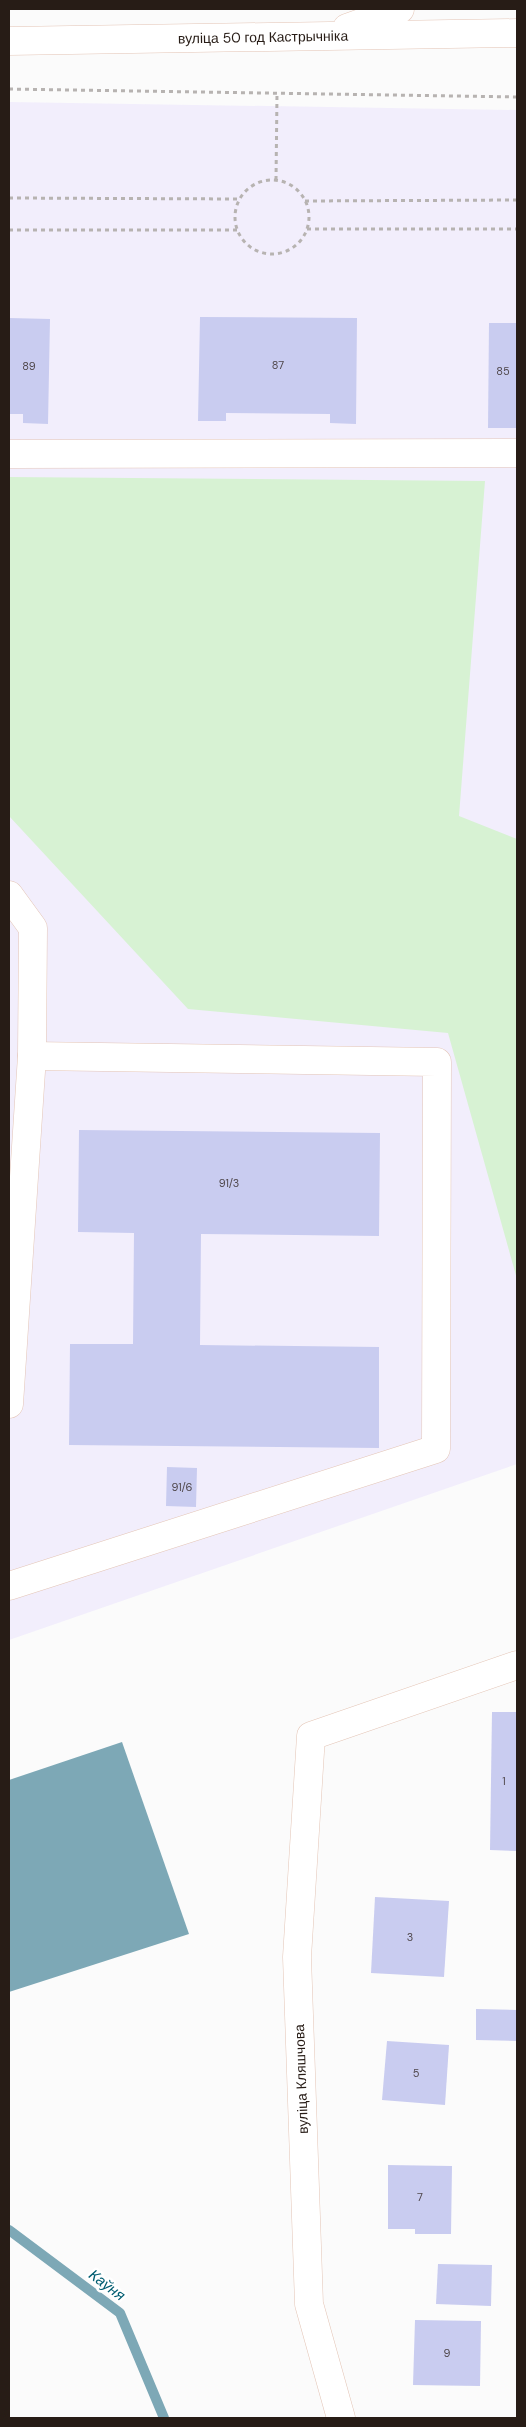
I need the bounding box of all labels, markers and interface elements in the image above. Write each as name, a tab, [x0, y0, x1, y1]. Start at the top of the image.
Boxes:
street label: вуліца 50 год Кастрычніка	[178, 27, 348, 47]
house number: 87	[272, 358, 284, 372]
house number: 89	[22, 359, 36, 373]
house number: 85	[496, 364, 510, 378]
house number: 91/3	[219, 1176, 239, 1190]
house number: 91/6	[171, 1480, 193, 1494]
house number: 1	[502, 1774, 506, 1788]
house number: 3	[407, 1930, 413, 1944]
street label: вуліца Кляшчова	[290, 2024, 312, 2134]
house number: 5	[413, 2066, 420, 2080]
house number: 7	[417, 2190, 423, 2204]
water label: Каўня	[85, 2265, 129, 2305]
house number: 9	[444, 2346, 451, 2360]

